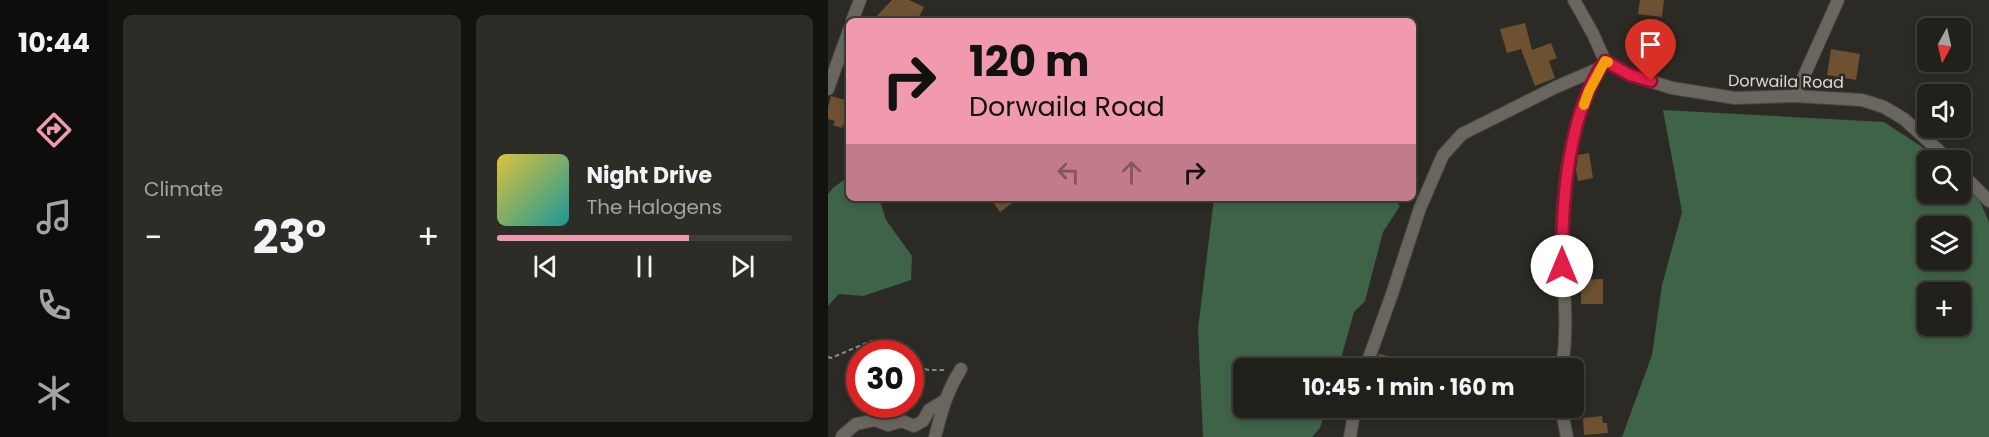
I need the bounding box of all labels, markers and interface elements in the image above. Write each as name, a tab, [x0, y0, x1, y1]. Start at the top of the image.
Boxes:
north arrow	[1917, 18, 1971, 72]
map controls	[1917, 18, 1971, 336]
pin	[1625, 19, 1676, 81]
text: 10:44	[18, 24, 90, 61]
icon: arrive	[1634, 28, 1667, 61]
text: 120 m	[969, 32, 1090, 91]
icon: right	[870, 42, 948, 120]
street label: Dorwaila Road	[1728, 69, 1844, 94]
button: sound	[1917, 84, 1971, 138]
text: Dorwaila Road	[969, 88, 1165, 125]
icon: directions	[33, 109, 75, 151]
button: search	[1917, 150, 1971, 204]
icon: left	[1052, 156, 1085, 189]
icon: ahead	[1115, 156, 1148, 189]
icon: right	[1178, 156, 1211, 189]
text: Night Drive	[587, 160, 712, 191]
text: Climate	[144, 175, 223, 203]
text: The Halogens	[587, 193, 722, 221]
icon: music	[33, 196, 75, 238]
text: 23°	[253, 206, 326, 269]
text: −	[144, 214, 162, 261]
text: +	[417, 214, 440, 261]
button: layers	[1917, 216, 1971, 270]
position arrow	[1530, 234, 1594, 298]
icon: previous	[529, 250, 562, 283]
icon: pause	[628, 250, 661, 283]
icon: next	[726, 250, 759, 283]
button: +	[1917, 282, 1971, 336]
icon: phone	[33, 284, 75, 326]
speed limit sign: 30	[846, 340, 924, 418]
icon: climate	[33, 372, 75, 414]
text: 10:45 · 1 min · 160 m	[1302, 372, 1515, 403]

